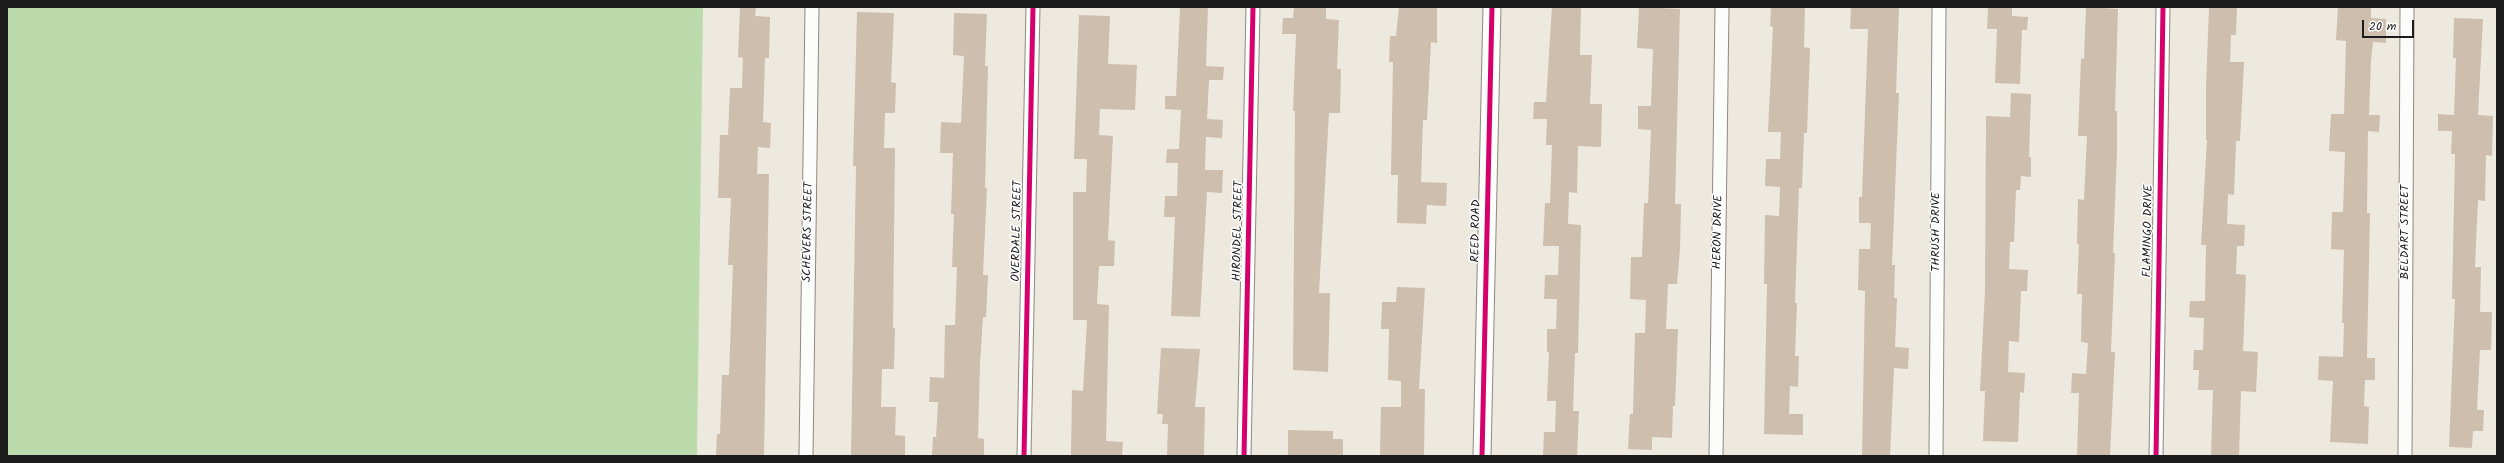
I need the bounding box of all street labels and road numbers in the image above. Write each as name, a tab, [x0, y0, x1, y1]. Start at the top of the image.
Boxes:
street label: OVERDALE STREET	[1010, 180, 1026, 282]
street label: HIRONDEL STREET	[1231, 181, 1247, 281]
street label: SCHEVERS STREET	[801, 182, 817, 282]
street label: FLAMINGO DRIVE	[2141, 184, 2157, 278]
street label: BELDART STREET	[2399, 185, 2413, 279]
street label: THRUSH DRIVE	[1930, 192, 1944, 272]
street label: HERON DRIVE	[1711, 195, 1727, 269]
street label: REED ROAD	[1469, 199, 1485, 263]

